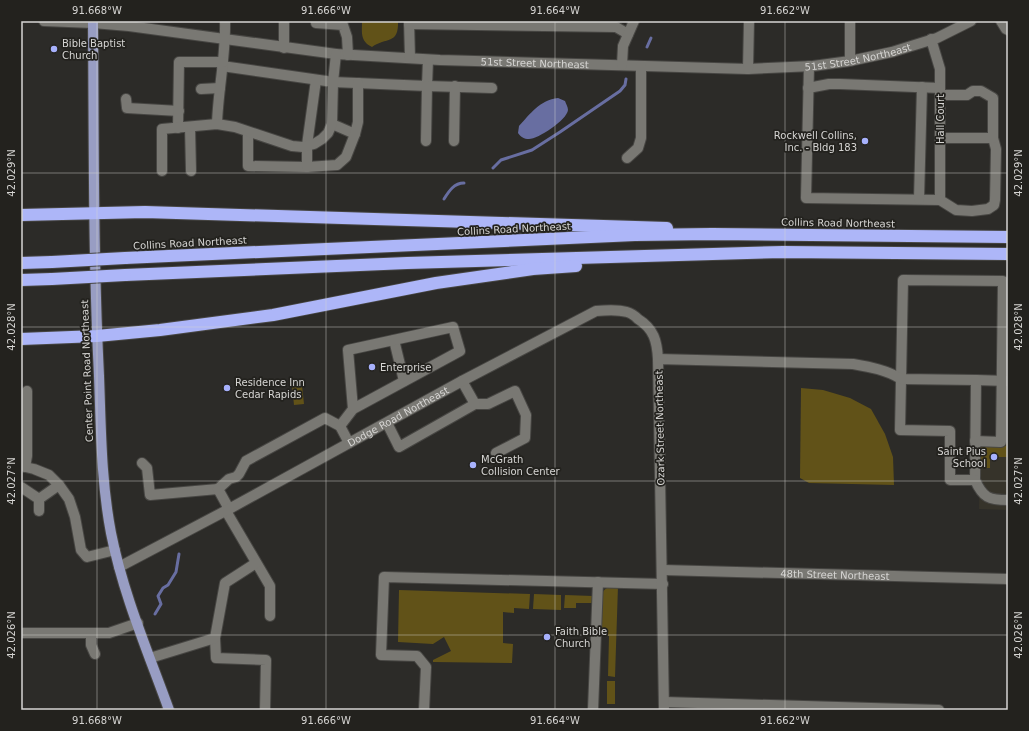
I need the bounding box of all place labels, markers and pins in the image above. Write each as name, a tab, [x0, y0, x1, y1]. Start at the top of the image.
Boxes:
place label: Bible Baptist Church	[62, 38, 125, 61]
marker: Bible Baptist Church	[49, 44, 59, 54]
place label: Rockwell Collins, Inc. - Bldg 183	[774, 130, 857, 153]
marker: Rockwell Collins, Inc. - Bldg 183	[860, 136, 870, 146]
marker: Enterprise	[367, 362, 377, 372]
place label: Enterprise	[380, 362, 431, 373]
place label: Residence Inn Cedar Rapids	[235, 377, 305, 400]
marker: Residence Inn Cedar Rapids	[222, 383, 232, 393]
place label: Saint Pius School	[937, 446, 986, 469]
marker: Saint Pius School	[989, 452, 999, 462]
place label: McGrath Collision Center	[481, 454, 561, 477]
marker: McGrath Collision Center	[468, 460, 478, 470]
place label: Faith Bible Church	[555, 626, 607, 649]
marker: Faith Bible Church	[542, 632, 552, 642]

